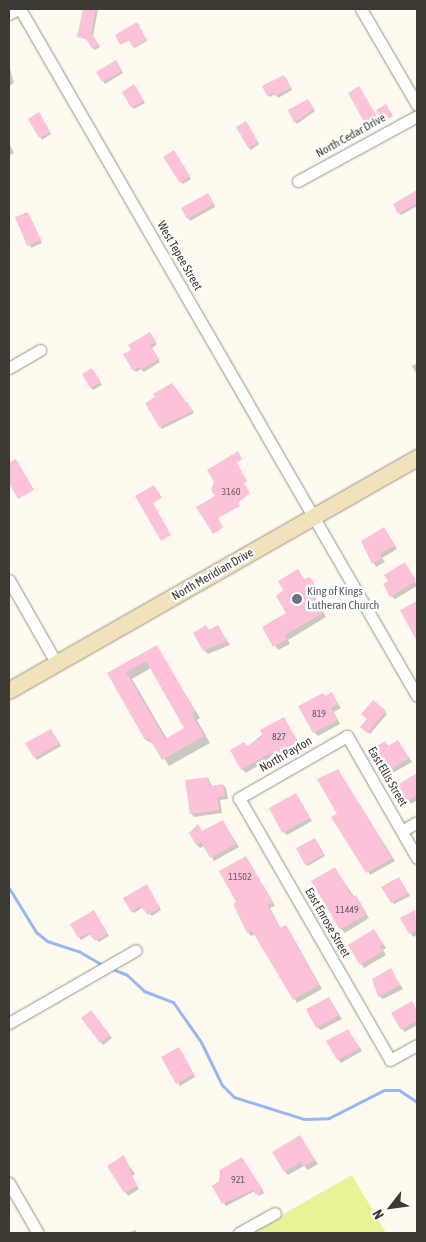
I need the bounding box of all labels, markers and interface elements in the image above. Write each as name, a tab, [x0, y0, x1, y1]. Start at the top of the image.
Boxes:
street label: North Cedar Drive	[314, 111, 388, 161]
street label: West Tepee Street	[153, 219, 205, 293]
house number: 3160	[222, 486, 240, 498]
street label: North Meridian Drive	[170, 546, 256, 604]
place label: King of Kings Lutheran Church	[307, 585, 379, 613]
marker: King of Kings Lutheran Church	[291, 593, 303, 605]
house number: 819	[312, 708, 326, 720]
house number: 827	[272, 731, 286, 743]
street label: North Payton	[257, 734, 315, 776]
street label: East Ellis Street	[364, 745, 410, 809]
house number: 11502	[228, 871, 252, 883]
street label: East Enrose Street	[301, 886, 353, 960]
house number: 11449	[335, 904, 359, 916]
house number: 921	[231, 1174, 245, 1186]
north arrow	[366, 1182, 416, 1232]
text: N	[369, 1207, 387, 1222]

